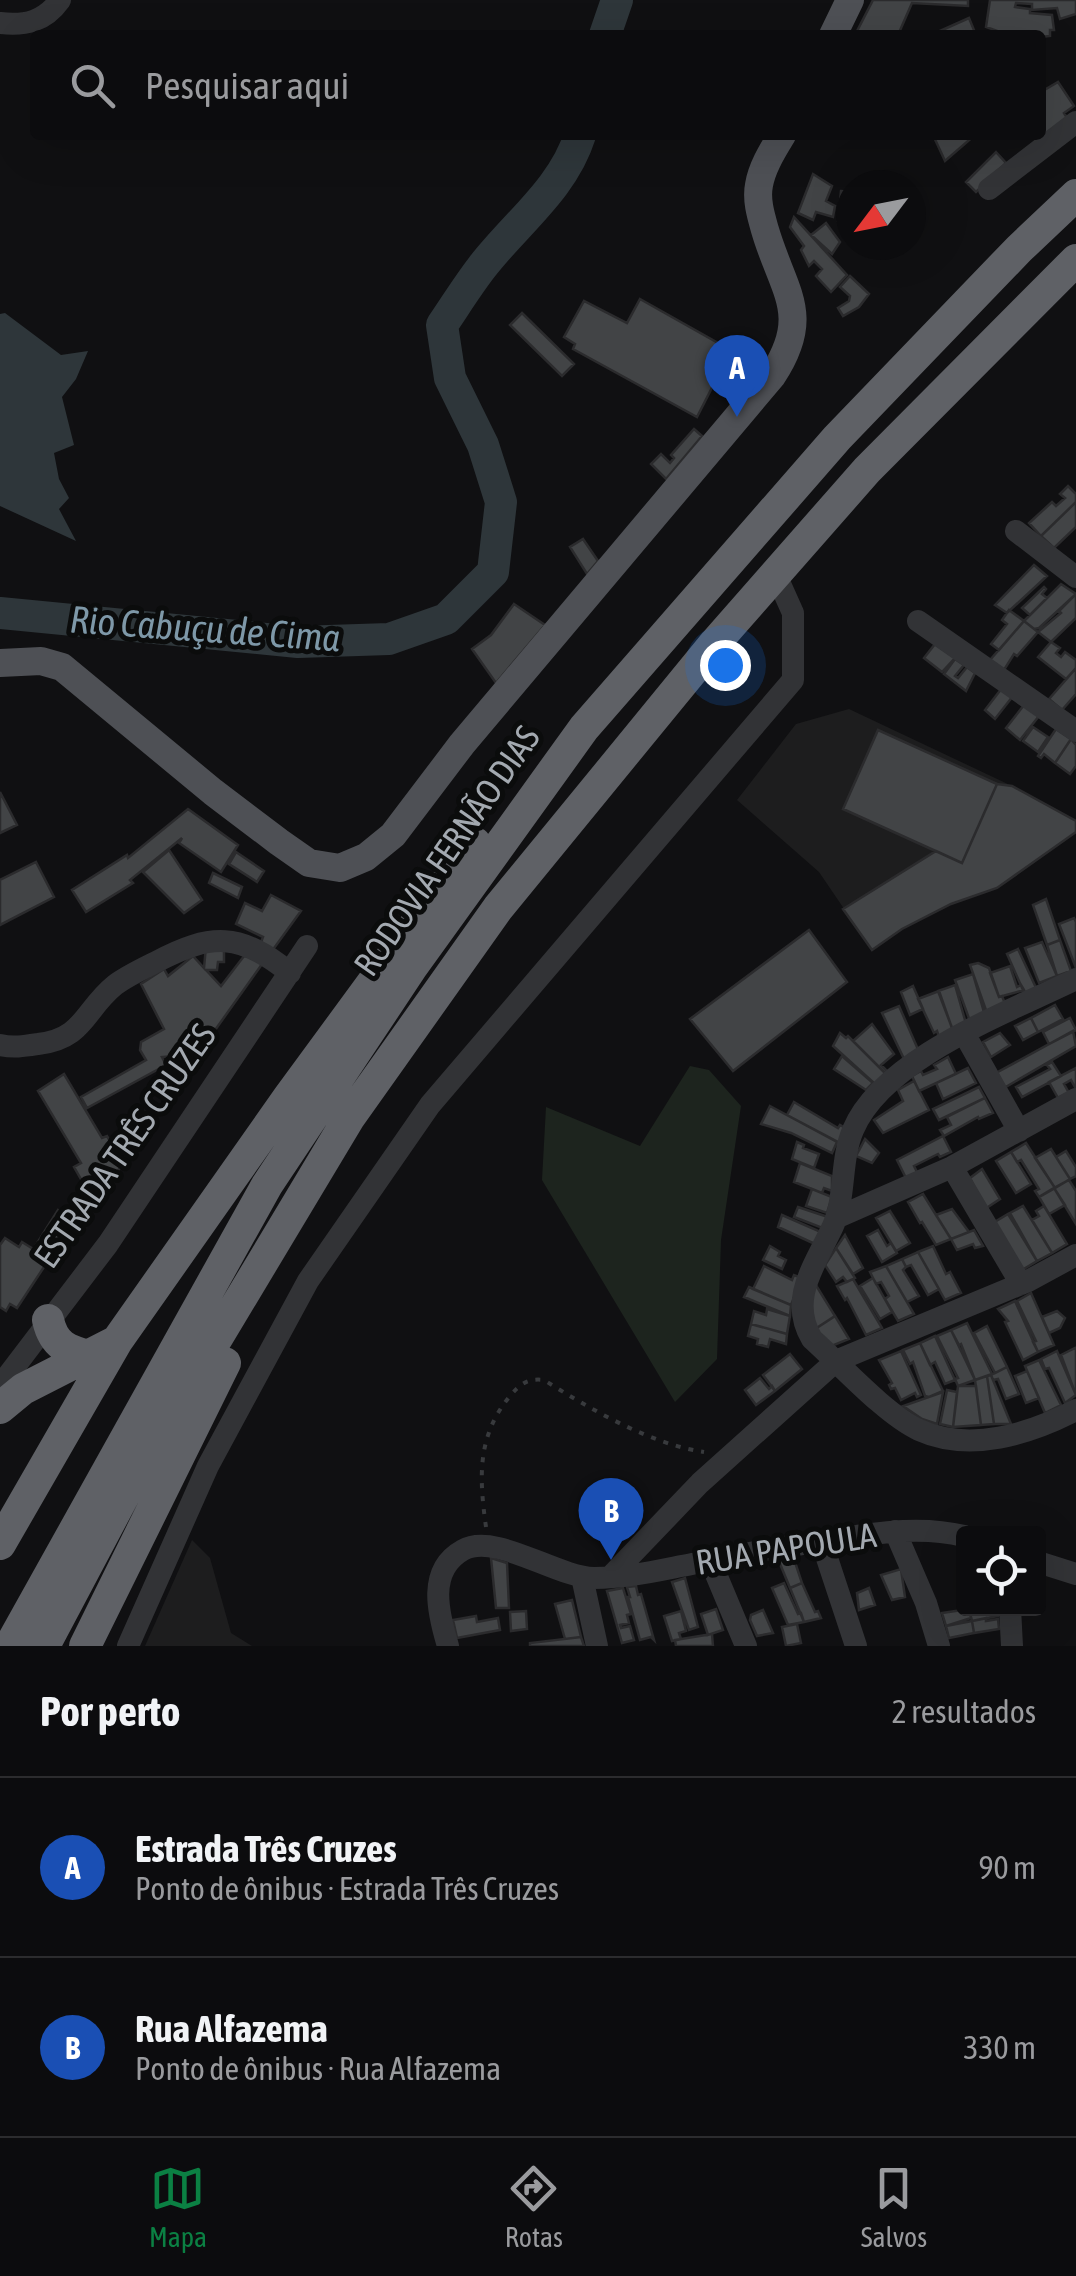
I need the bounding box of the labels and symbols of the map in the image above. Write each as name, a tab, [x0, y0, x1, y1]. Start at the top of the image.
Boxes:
north arrow	[836, 170, 926, 260]
pin: A	[704, 334, 770, 417]
water label: Rio Cabuçu de Cima	[68, 598, 342, 659]
your location	[700, 640, 751, 691]
street label: RODOVIA FERNÃO DIAS	[345, 718, 547, 983]
street label: ESTRADA TRÊS CRUZES	[25, 1016, 223, 1275]
pin: B	[578, 1478, 644, 1560]
street label: RUA PAPOULA	[693, 1514, 880, 1582]

